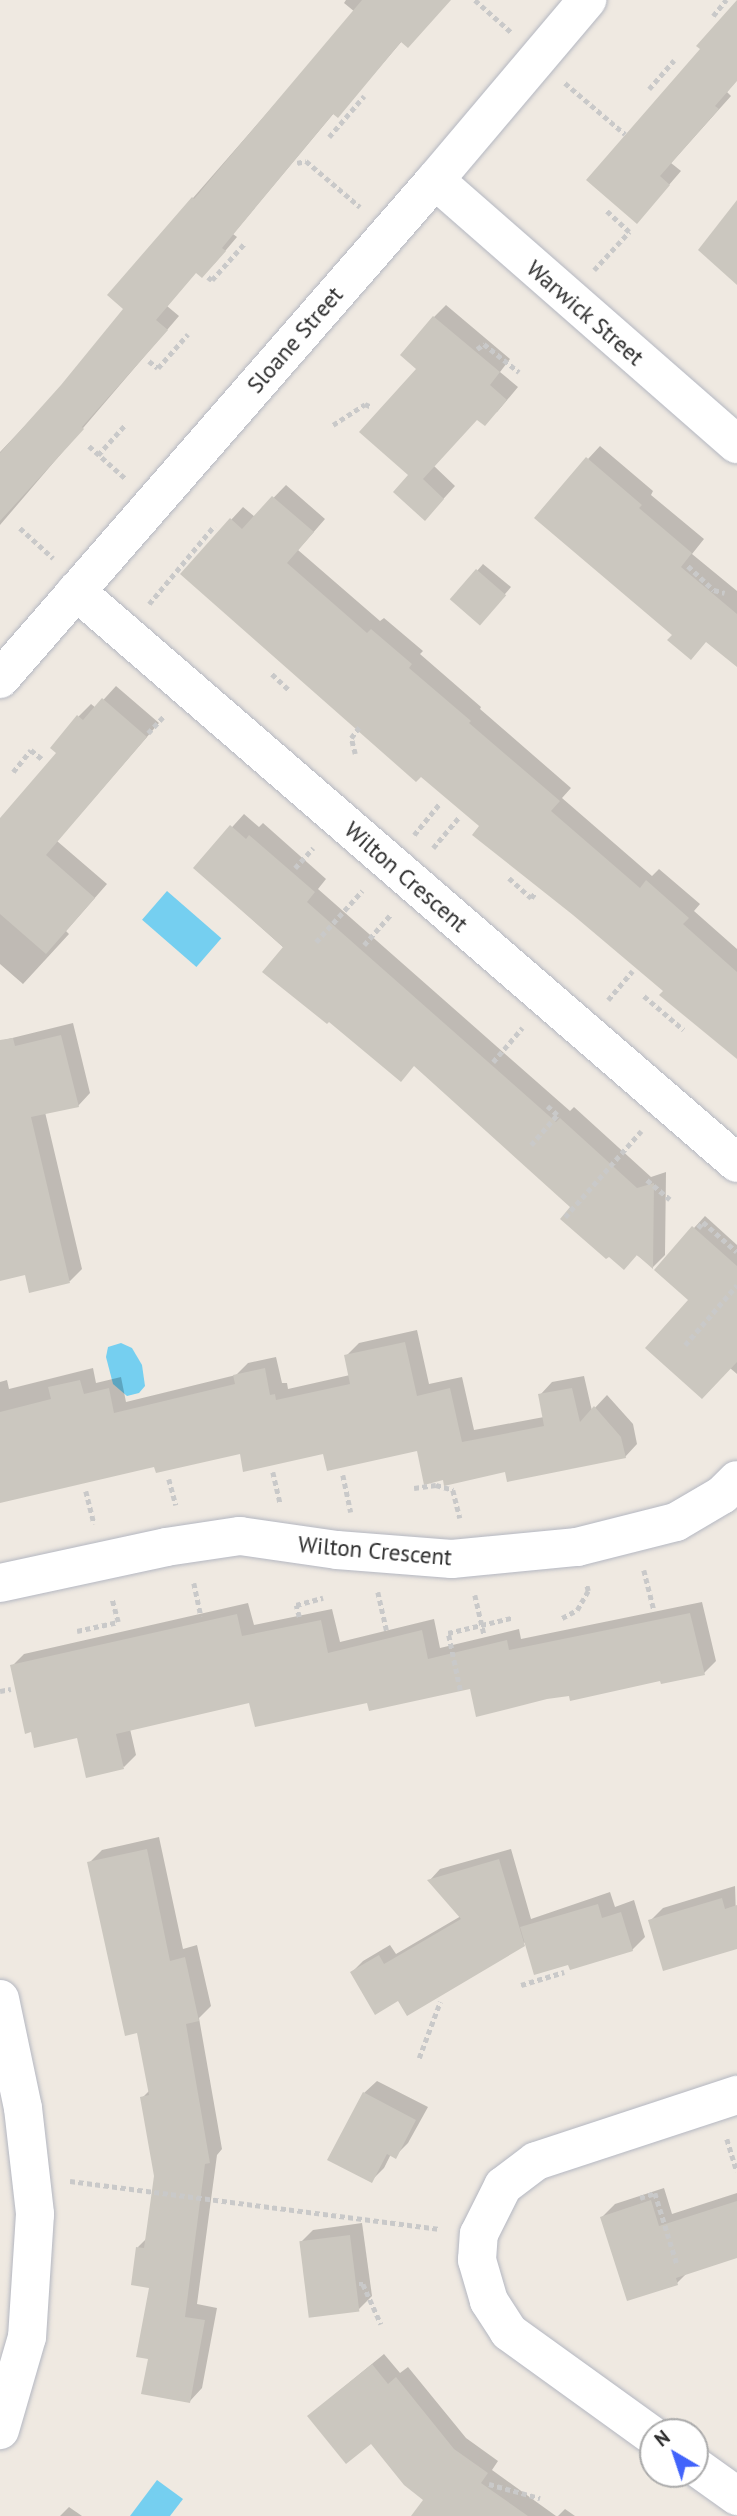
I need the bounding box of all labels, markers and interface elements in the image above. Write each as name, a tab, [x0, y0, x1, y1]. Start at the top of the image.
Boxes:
street label: Warwick Street	[521, 254, 649, 372]
street label: Sloane Street	[241, 281, 349, 399]
street label: Wilton Crescent	[339, 816, 473, 938]
street label: Wilton Crescent	[297, 1531, 453, 1571]
north arrow	[639, 2418, 709, 2488]
text: N	[650, 2425, 674, 2451]

